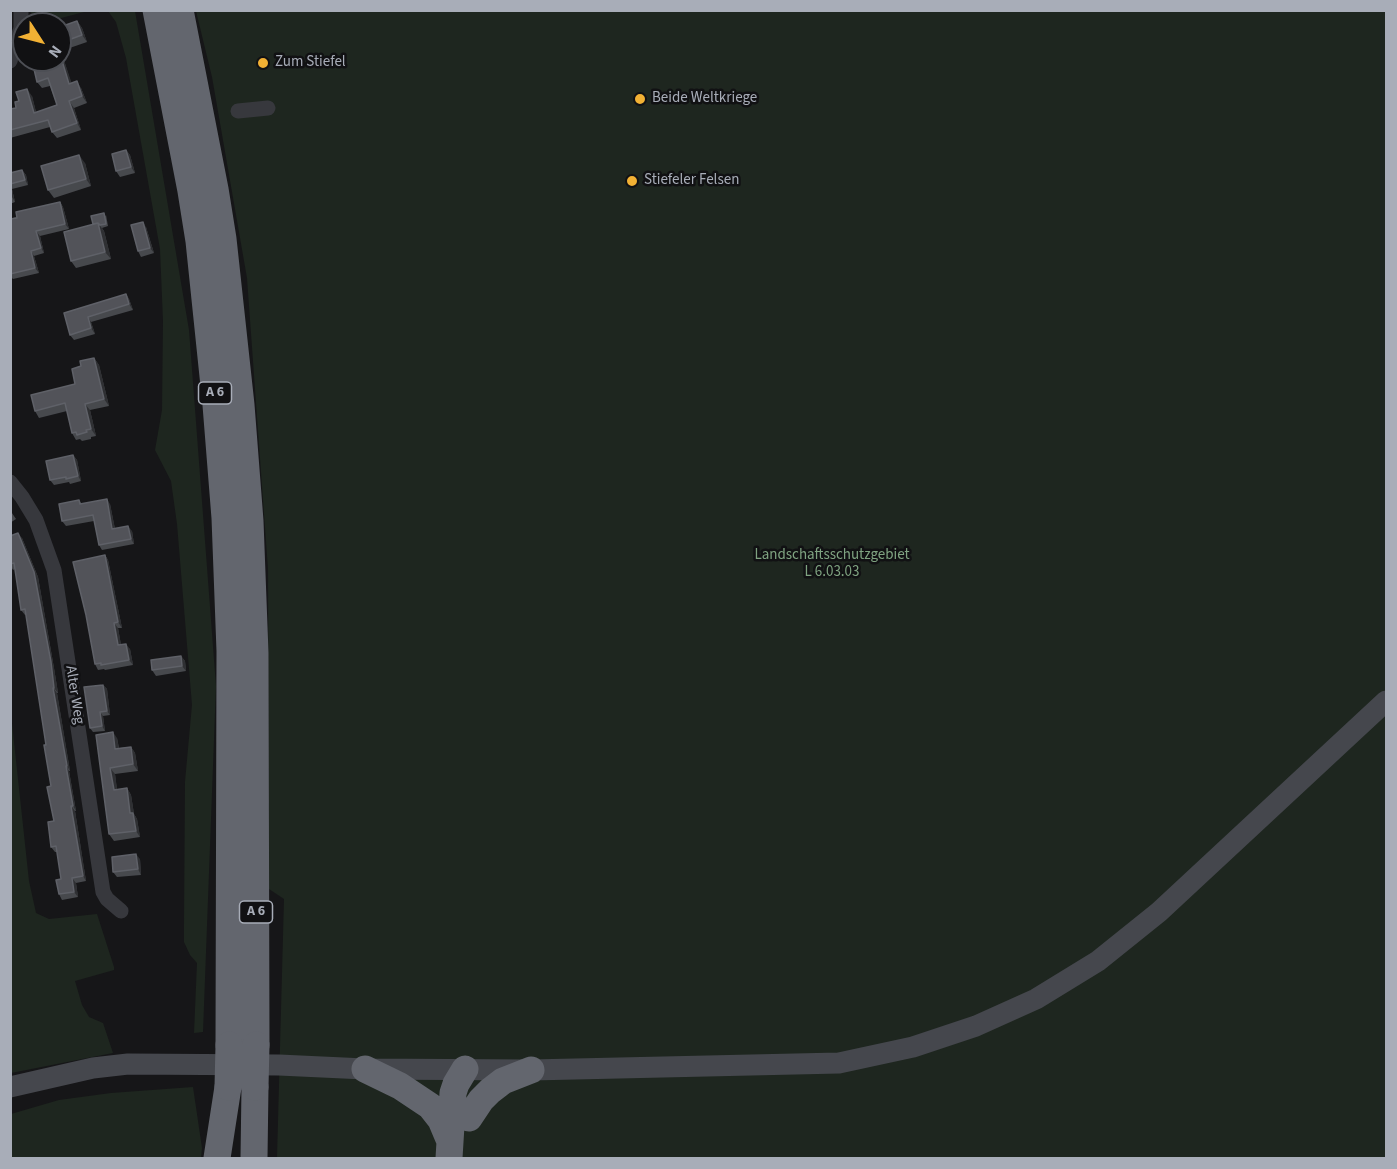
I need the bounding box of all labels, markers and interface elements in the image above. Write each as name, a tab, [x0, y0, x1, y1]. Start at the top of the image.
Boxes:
north arrow	[12, 12, 72, 72]
text: N	[43, 41, 67, 62]
place label: Zum Stiefel	[275, 54, 346, 72]
marker: Zum Stiefel	[256, 56, 270, 70]
place label: Beide Weltkriege	[652, 90, 757, 108]
marker: Beide Weltkriege	[633, 92, 647, 106]
place label: Stiefeler Felsen	[644, 172, 739, 190]
marker: Stiefeler Felsen	[625, 174, 639, 188]
road number: A 6	[198, 382, 232, 404]
park label: Landschaftsschutzgebiet L 6.03.03	[754, 547, 910, 582]
street label: Alter Weg	[60, 664, 88, 726]
road number: A 6	[240, 901, 272, 923]

